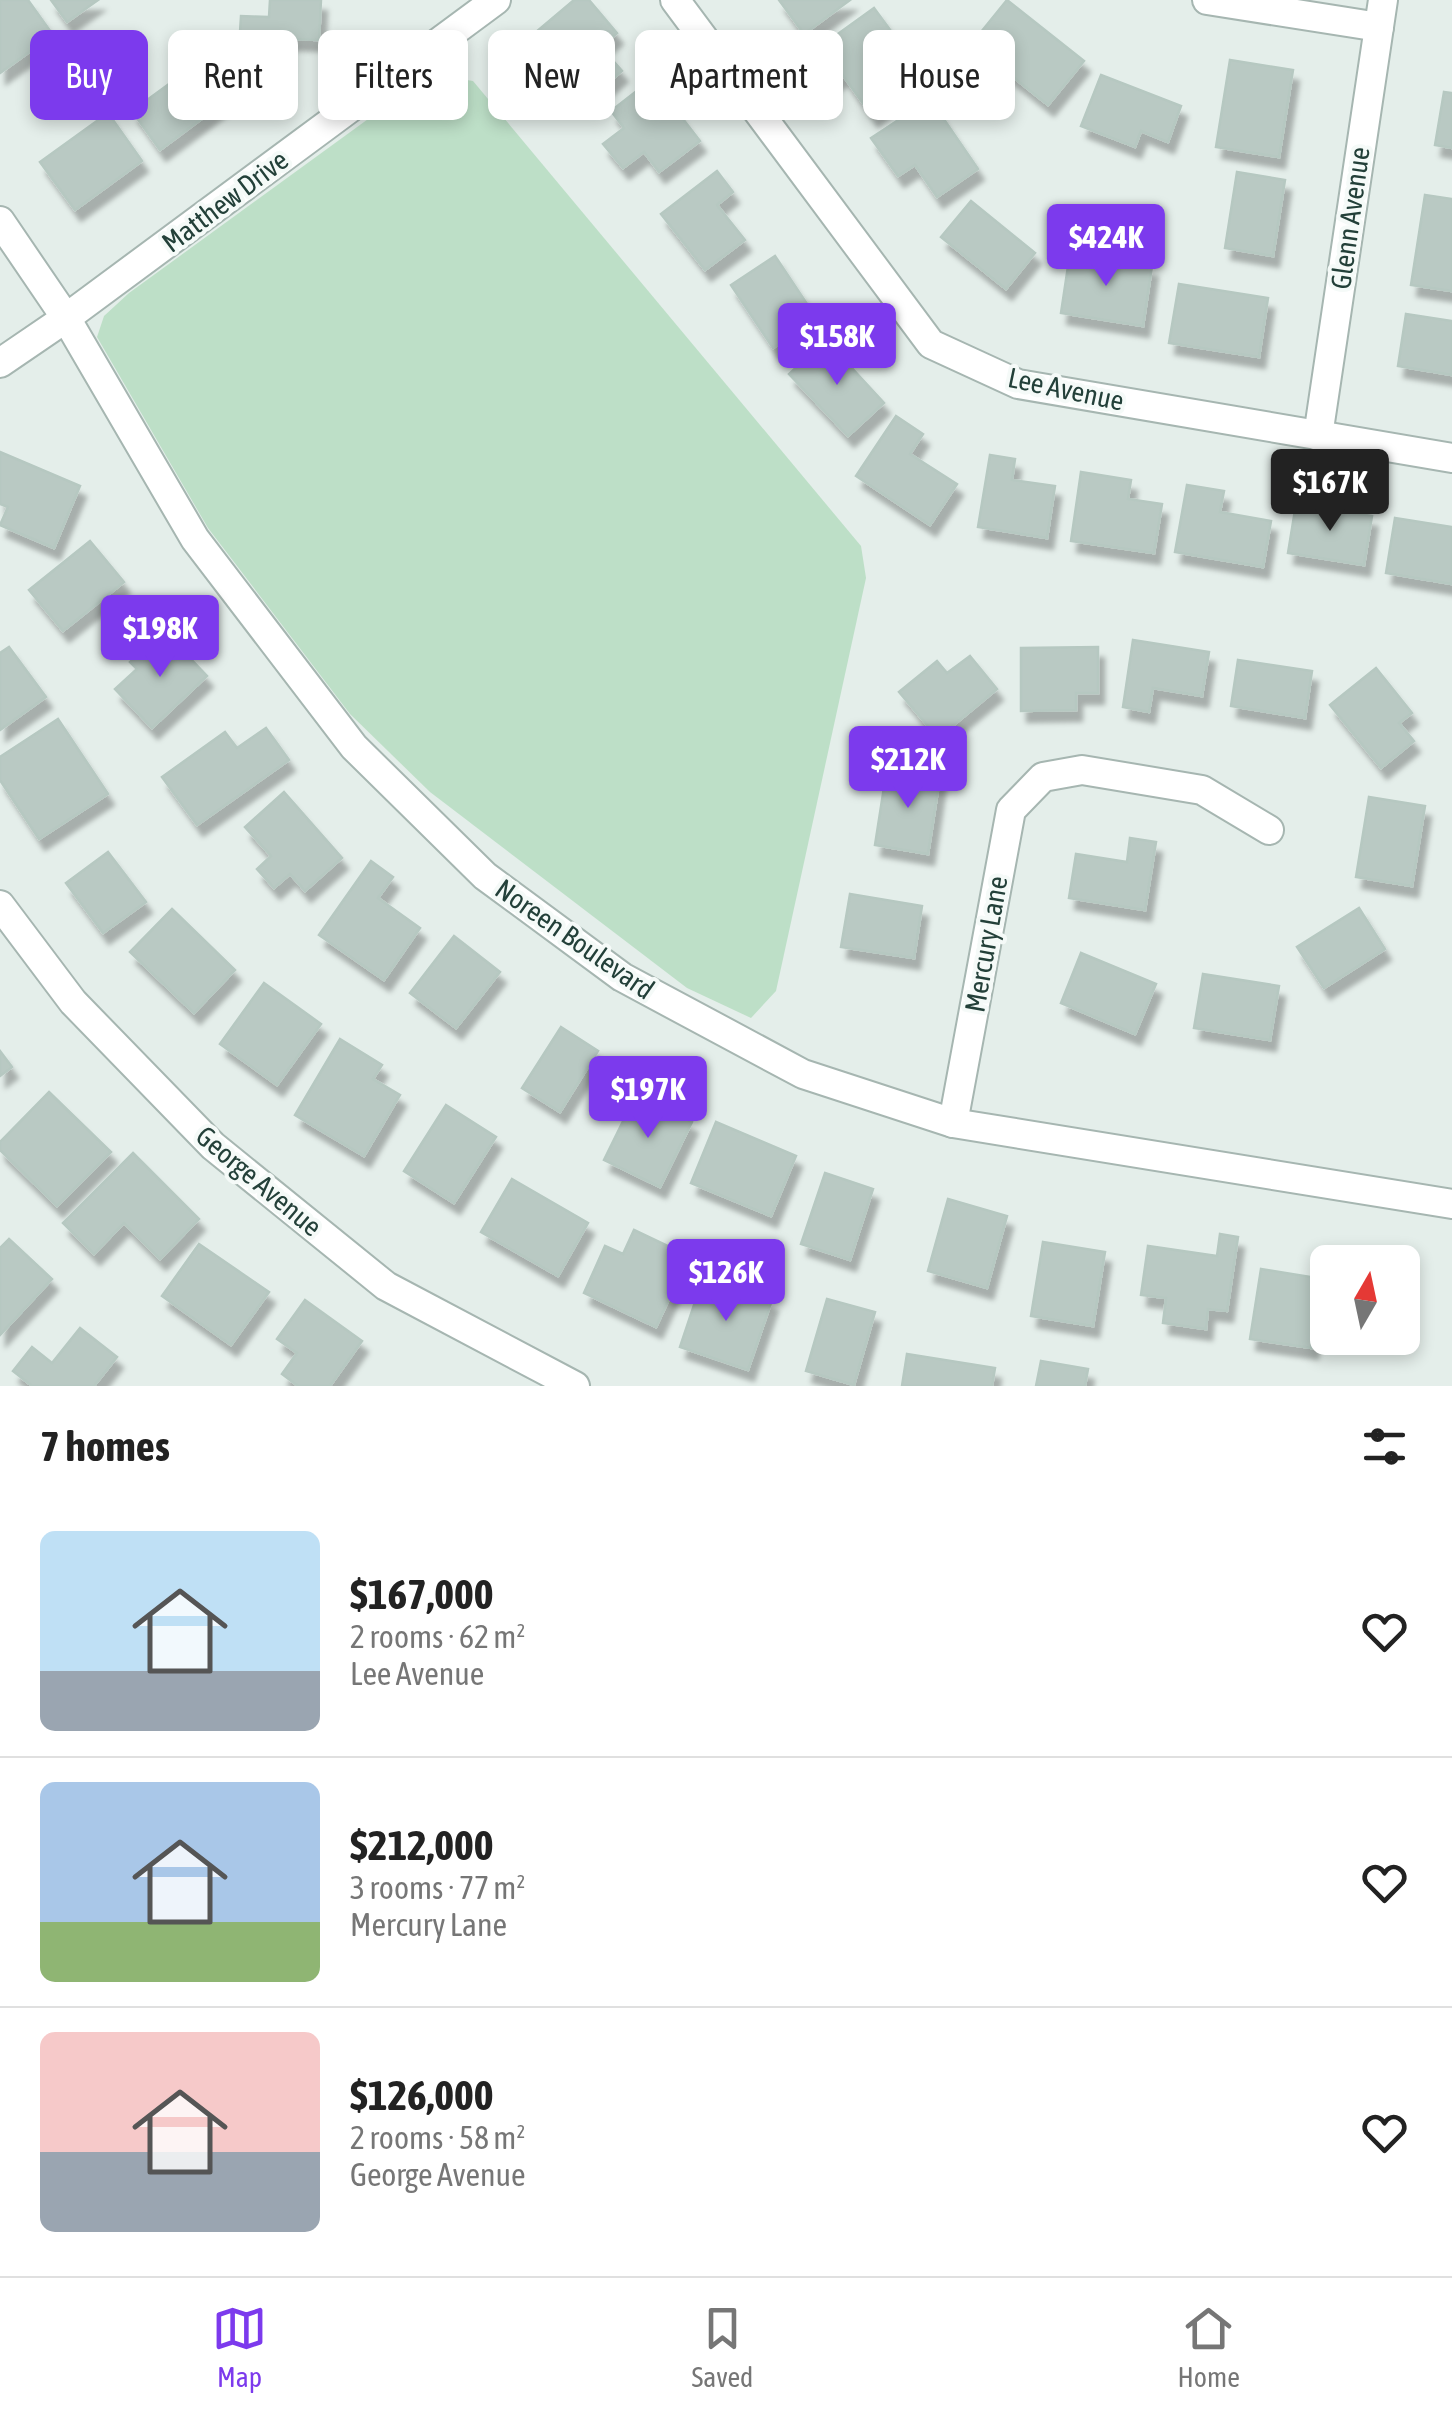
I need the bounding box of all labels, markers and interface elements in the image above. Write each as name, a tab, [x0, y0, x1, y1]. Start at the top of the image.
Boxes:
chip: Buy	[30, 30, 148, 120]
chip: Rent	[168, 30, 298, 120]
chip: Filters	[318, 30, 468, 120]
chip: New	[488, 30, 615, 120]
chip: Apartment	[635, 30, 843, 120]
chip: House	[863, 30, 1015, 120]
street label: Matthew Drive	[156, 143, 294, 259]
street label: Glenn Avenue	[1324, 145, 1376, 291]
pin: $424K	[1036, 204, 1176, 289]
text: $424K	[1069, 218, 1143, 255]
pin: $158K	[767, 303, 907, 388]
text: $158K	[800, 317, 874, 354]
street label: Lee Avenue	[1005, 361, 1127, 417]
pin: $167K	[1260, 449, 1400, 534]
text: $167K	[1293, 463, 1367, 500]
pin: $198K	[90, 595, 230, 680]
text: $198K	[123, 609, 197, 646]
pin: $212K	[838, 726, 978, 811]
text: $212K	[871, 740, 945, 777]
street label: Noreen Boulevard	[490, 873, 660, 1005]
street label: Mercury Lane	[958, 874, 1014, 1014]
pin: $197K	[578, 1056, 718, 1141]
text: $197K	[611, 1070, 685, 1107]
street label: George Avenue	[190, 1119, 328, 1243]
pin: $126K	[656, 1239, 796, 1324]
north arrow	[1310, 1245, 1420, 1355]
map controls	[1310, 1245, 1420, 1355]
text: $126K	[689, 1253, 763, 1290]
icon: filters	[1357, 1419, 1412, 1474]
text: 7 homes	[40, 1422, 170, 1470]
text: $167,000	[350, 1570, 494, 1618]
icon: home	[120, 1571, 240, 1691]
icon: heart	[1357, 1604, 1412, 1659]
text: 2 rooms · 62 m²	[350, 1618, 525, 1655]
text: Lee Avenue	[350, 1655, 484, 1692]
text: $212,000	[350, 1821, 494, 1869]
icon: home	[120, 1822, 240, 1942]
icon: heart	[1357, 1855, 1412, 1910]
text: 3 rooms · 77 m²	[350, 1869, 525, 1906]
text: Mercury Lane	[350, 1906, 507, 1943]
text: $126,000	[350, 2071, 494, 2119]
icon: home	[120, 2072, 240, 2192]
icon: heart	[1357, 2105, 1412, 2160]
text: 2 rooms · 58 m²	[350, 2119, 525, 2156]
text: George Avenue	[350, 2156, 525, 2193]
tab: Map	[212, 2301, 267, 2393]
tab: Saved	[691, 2301, 753, 2393]
tab: Home	[1178, 2301, 1240, 2393]

